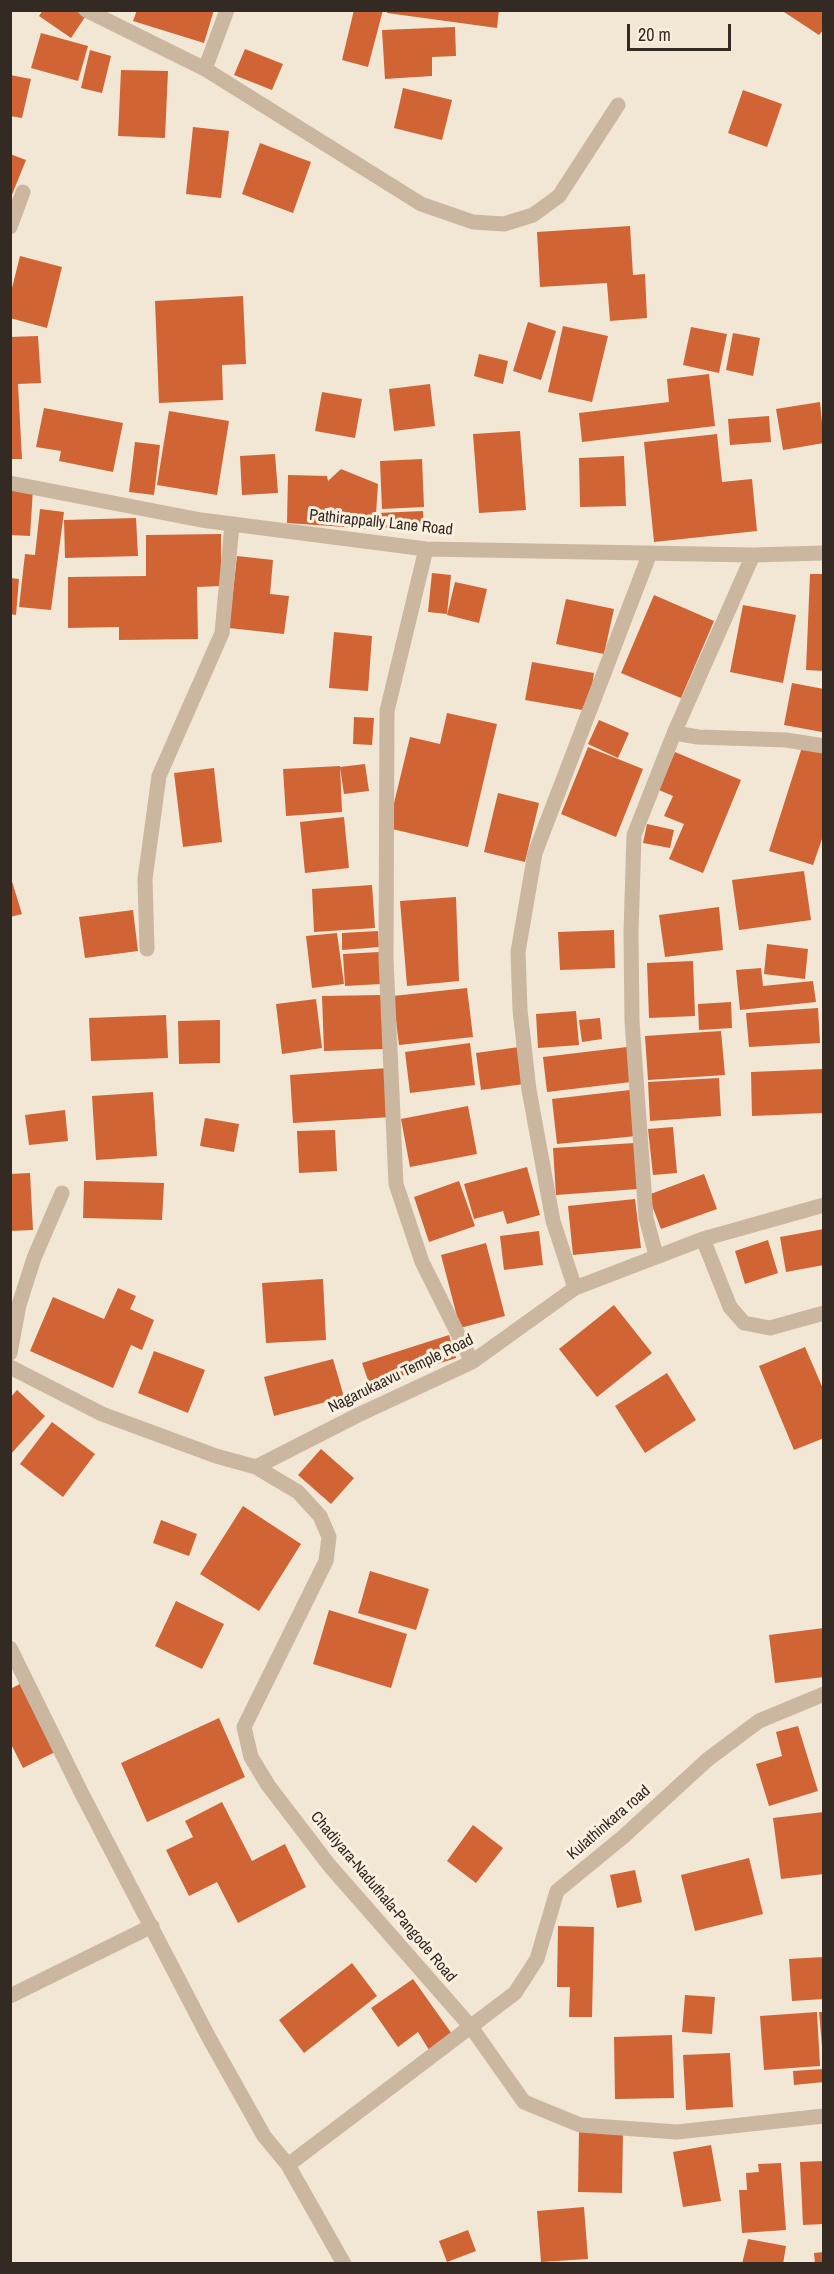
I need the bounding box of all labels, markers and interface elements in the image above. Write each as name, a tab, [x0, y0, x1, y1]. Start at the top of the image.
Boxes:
scale bar	[630, 12, 734, 50]
text: 20 m	[638, 22, 671, 47]
street label: Pathirappally Lane Road	[308, 506, 454, 540]
street label: Nagarukaavu Temple Road	[325, 1331, 477, 1417]
street label: Kulathinkara road	[564, 1782, 654, 1864]
street label: Chadiyara-Naduthala-Pangode Road	[306, 1808, 460, 1986]

